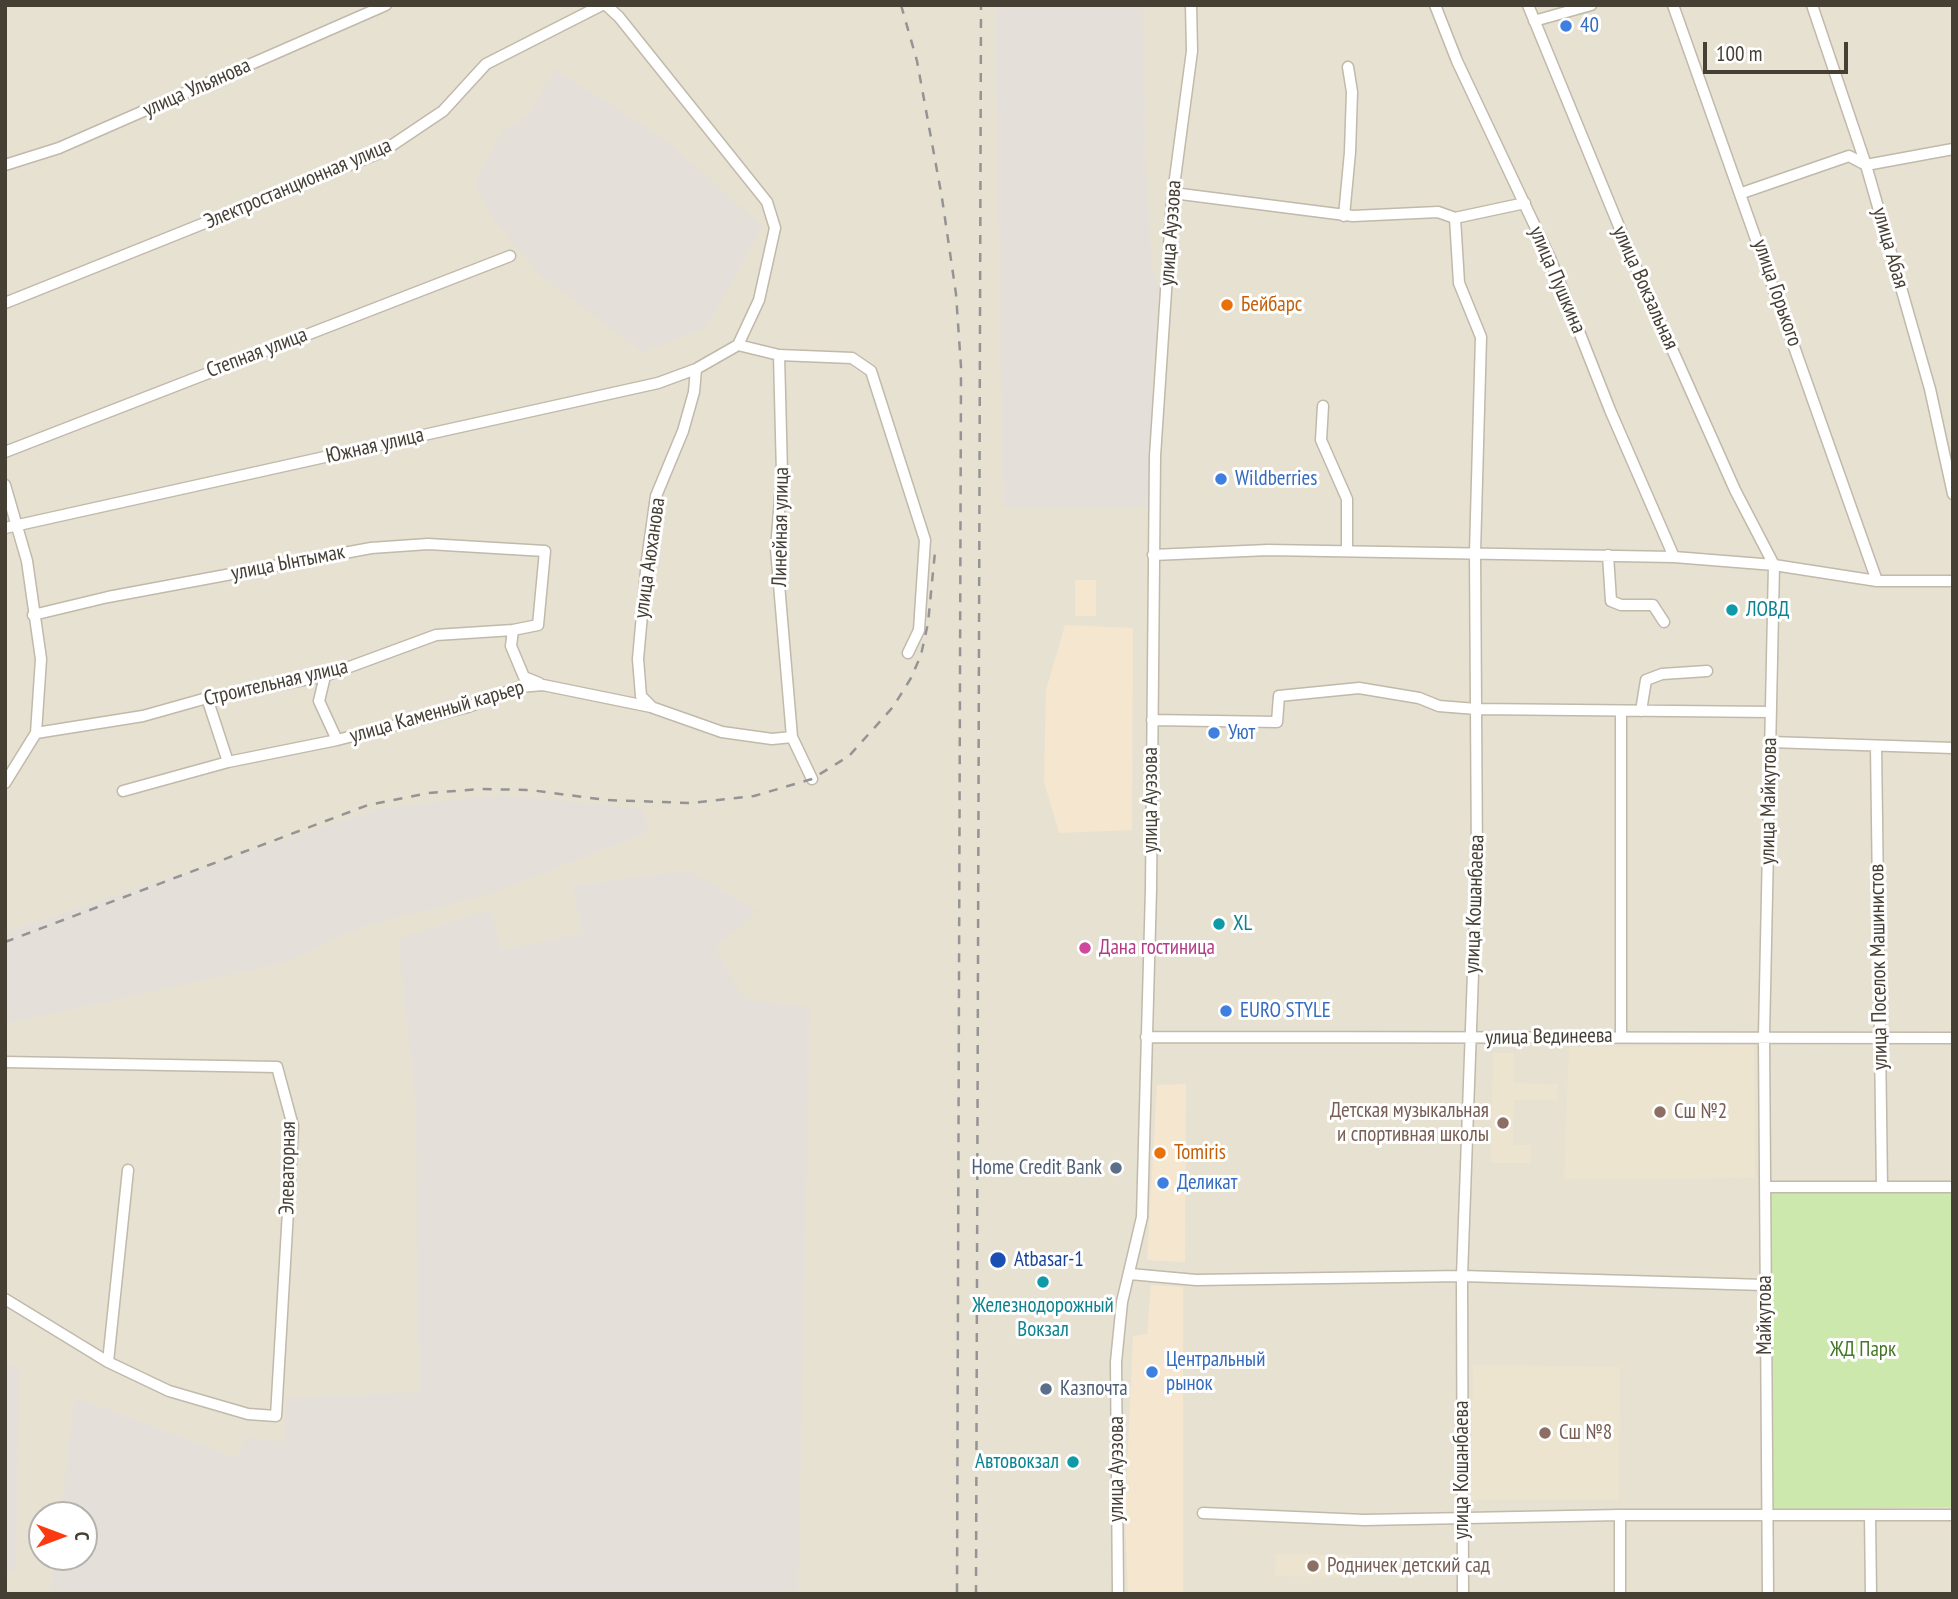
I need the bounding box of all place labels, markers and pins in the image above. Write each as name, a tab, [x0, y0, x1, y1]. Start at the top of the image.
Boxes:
place label: 40	[1580, 13, 1599, 39]
marker: 40	[1558, 18, 1574, 34]
place label: Бейбарс	[1241, 292, 1302, 318]
marker: Бейбарс	[1219, 297, 1235, 313]
place label: Wildberries	[1235, 466, 1317, 492]
marker: Wildberries	[1213, 471, 1229, 487]
place label: ЛОВД	[1746, 597, 1789, 623]
marker: ЛОВД	[1724, 602, 1740, 618]
place label: Уют	[1228, 720, 1255, 746]
marker: Уют	[1206, 725, 1222, 741]
place label: XL	[1233, 911, 1252, 937]
marker: XL	[1211, 916, 1227, 932]
place label: Дана гостиница	[1099, 935, 1215, 961]
marker: Дана гостиница	[1077, 940, 1093, 956]
place label: EURO STYLE	[1240, 998, 1331, 1024]
marker: EURO STYLE	[1218, 1003, 1234, 1019]
place label: Детская музыкальная и спортивная школы	[1330, 1098, 1489, 1148]
place label: Сш №2	[1674, 1099, 1727, 1125]
marker: Сш №2	[1652, 1104, 1668, 1120]
marker: Детская музыкальная и спортивная школы	[1495, 1115, 1511, 1131]
place label: Tomiris	[1174, 1140, 1226, 1166]
marker: Tomiris	[1152, 1145, 1168, 1161]
place label: Home Credit Bank	[972, 1155, 1102, 1181]
marker: Home Credit Bank	[1108, 1160, 1124, 1176]
place label: Деликат	[1177, 1170, 1237, 1196]
marker: Деликат	[1155, 1175, 1171, 1191]
place label: Atbasar-1	[1014, 1247, 1084, 1273]
marker: Atbasar-1	[988, 1250, 1008, 1270]
marker: Железнодорожный Вокзал	[1035, 1274, 1051, 1290]
place label: Железнодорожный Вокзал	[972, 1293, 1114, 1343]
place label: Центральный рынок	[1166, 1347, 1265, 1397]
marker: Центральный рынок	[1144, 1364, 1160, 1380]
place label: Казпочта	[1060, 1376, 1128, 1402]
marker: Казпочта	[1038, 1381, 1054, 1397]
place label: Сш №8	[1559, 1420, 1612, 1446]
marker: Сш №8	[1537, 1425, 1553, 1441]
place label: Автовокзал	[975, 1449, 1059, 1475]
marker: Автовокзал	[1065, 1454, 1081, 1470]
place label: Родничек детский сад	[1327, 1553, 1490, 1579]
marker: Родничек детский сад	[1305, 1558, 1321, 1574]

